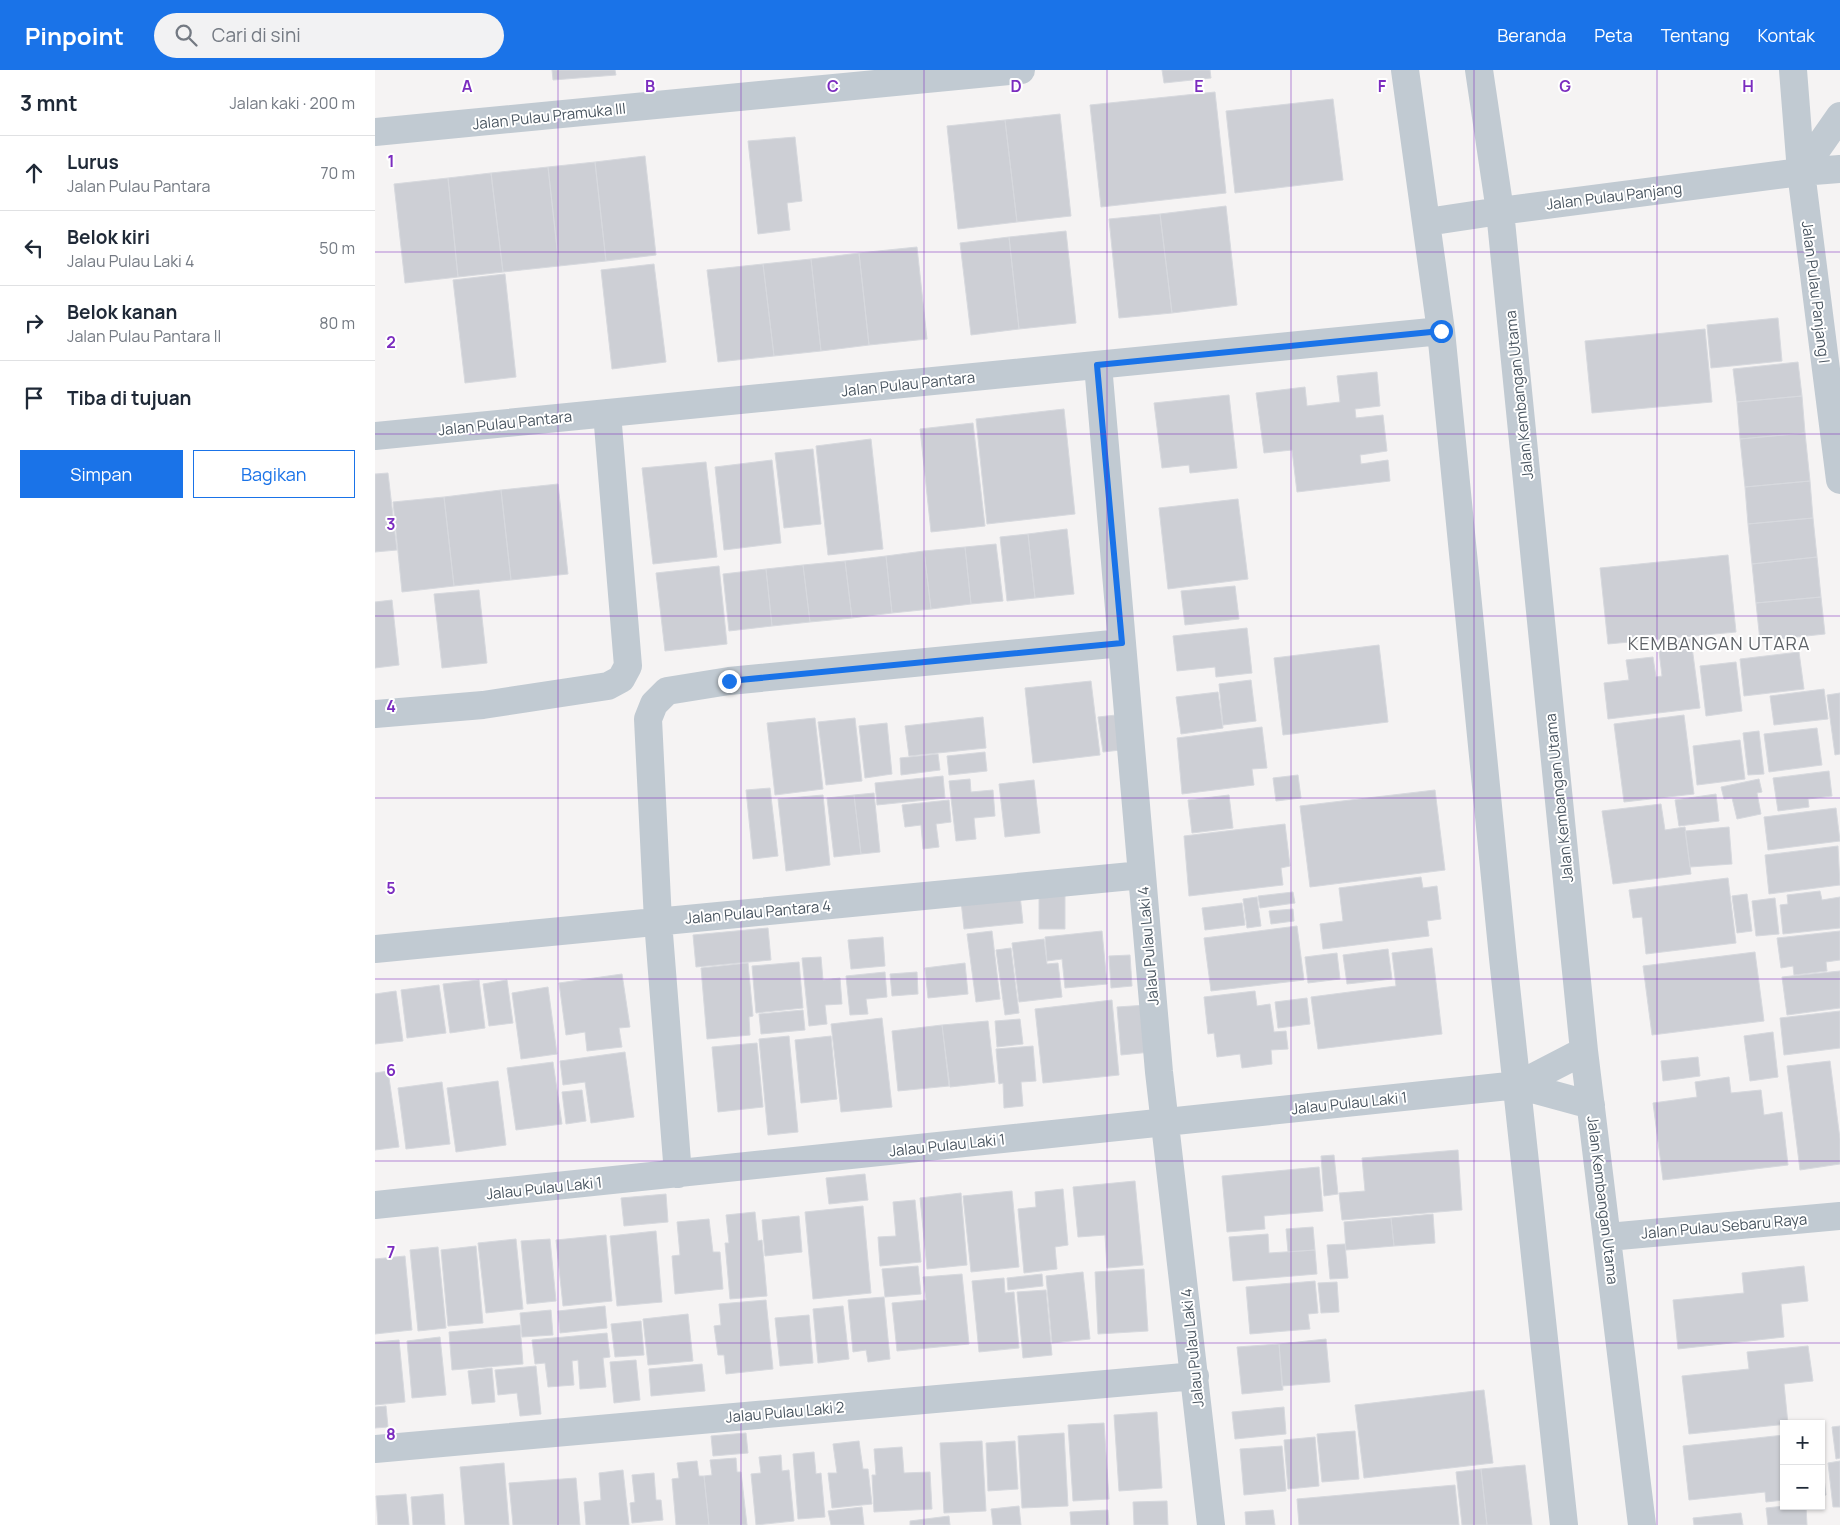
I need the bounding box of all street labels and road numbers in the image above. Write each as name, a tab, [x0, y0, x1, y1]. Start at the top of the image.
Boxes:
street label: Jalan Pulau Pramuka III	[471, 98, 627, 134]
street label: Jalan Pulau Panjang	[1545, 177, 1683, 215]
street label: Jalan Pulau Panjang I	[1797, 220, 1835, 364]
street label: Jalan Kembangan Utama	[1500, 309, 1538, 481]
street label: Jalan Pulau Pantara	[840, 367, 976, 401]
street label: Jalan Pulau Pantara	[437, 406, 573, 440]
street label: Jalan Kembangan Utama	[1540, 712, 1578, 884]
street label: Jalau Pulau Laki 4	[1132, 885, 1164, 1006]
street label: Jalan Pulau Pantara 4	[684, 895, 832, 929]
street label: Jalau Pulau Laki 1	[1290, 1086, 1408, 1120]
street label: Jalan Kembangan Utama	[1582, 1114, 1624, 1286]
street label: Jalau Pulau Laki 1	[888, 1128, 1006, 1162]
street label: Jalau Pulau Laki 1	[485, 1171, 603, 1205]
street label: Jalan Pulau Sebaru Raya	[1640, 1208, 1808, 1244]
street label: Jalau Pulau Laki 4	[1175, 1287, 1209, 1409]
street label: Jalau Pulau Laki 2	[725, 1396, 845, 1428]

